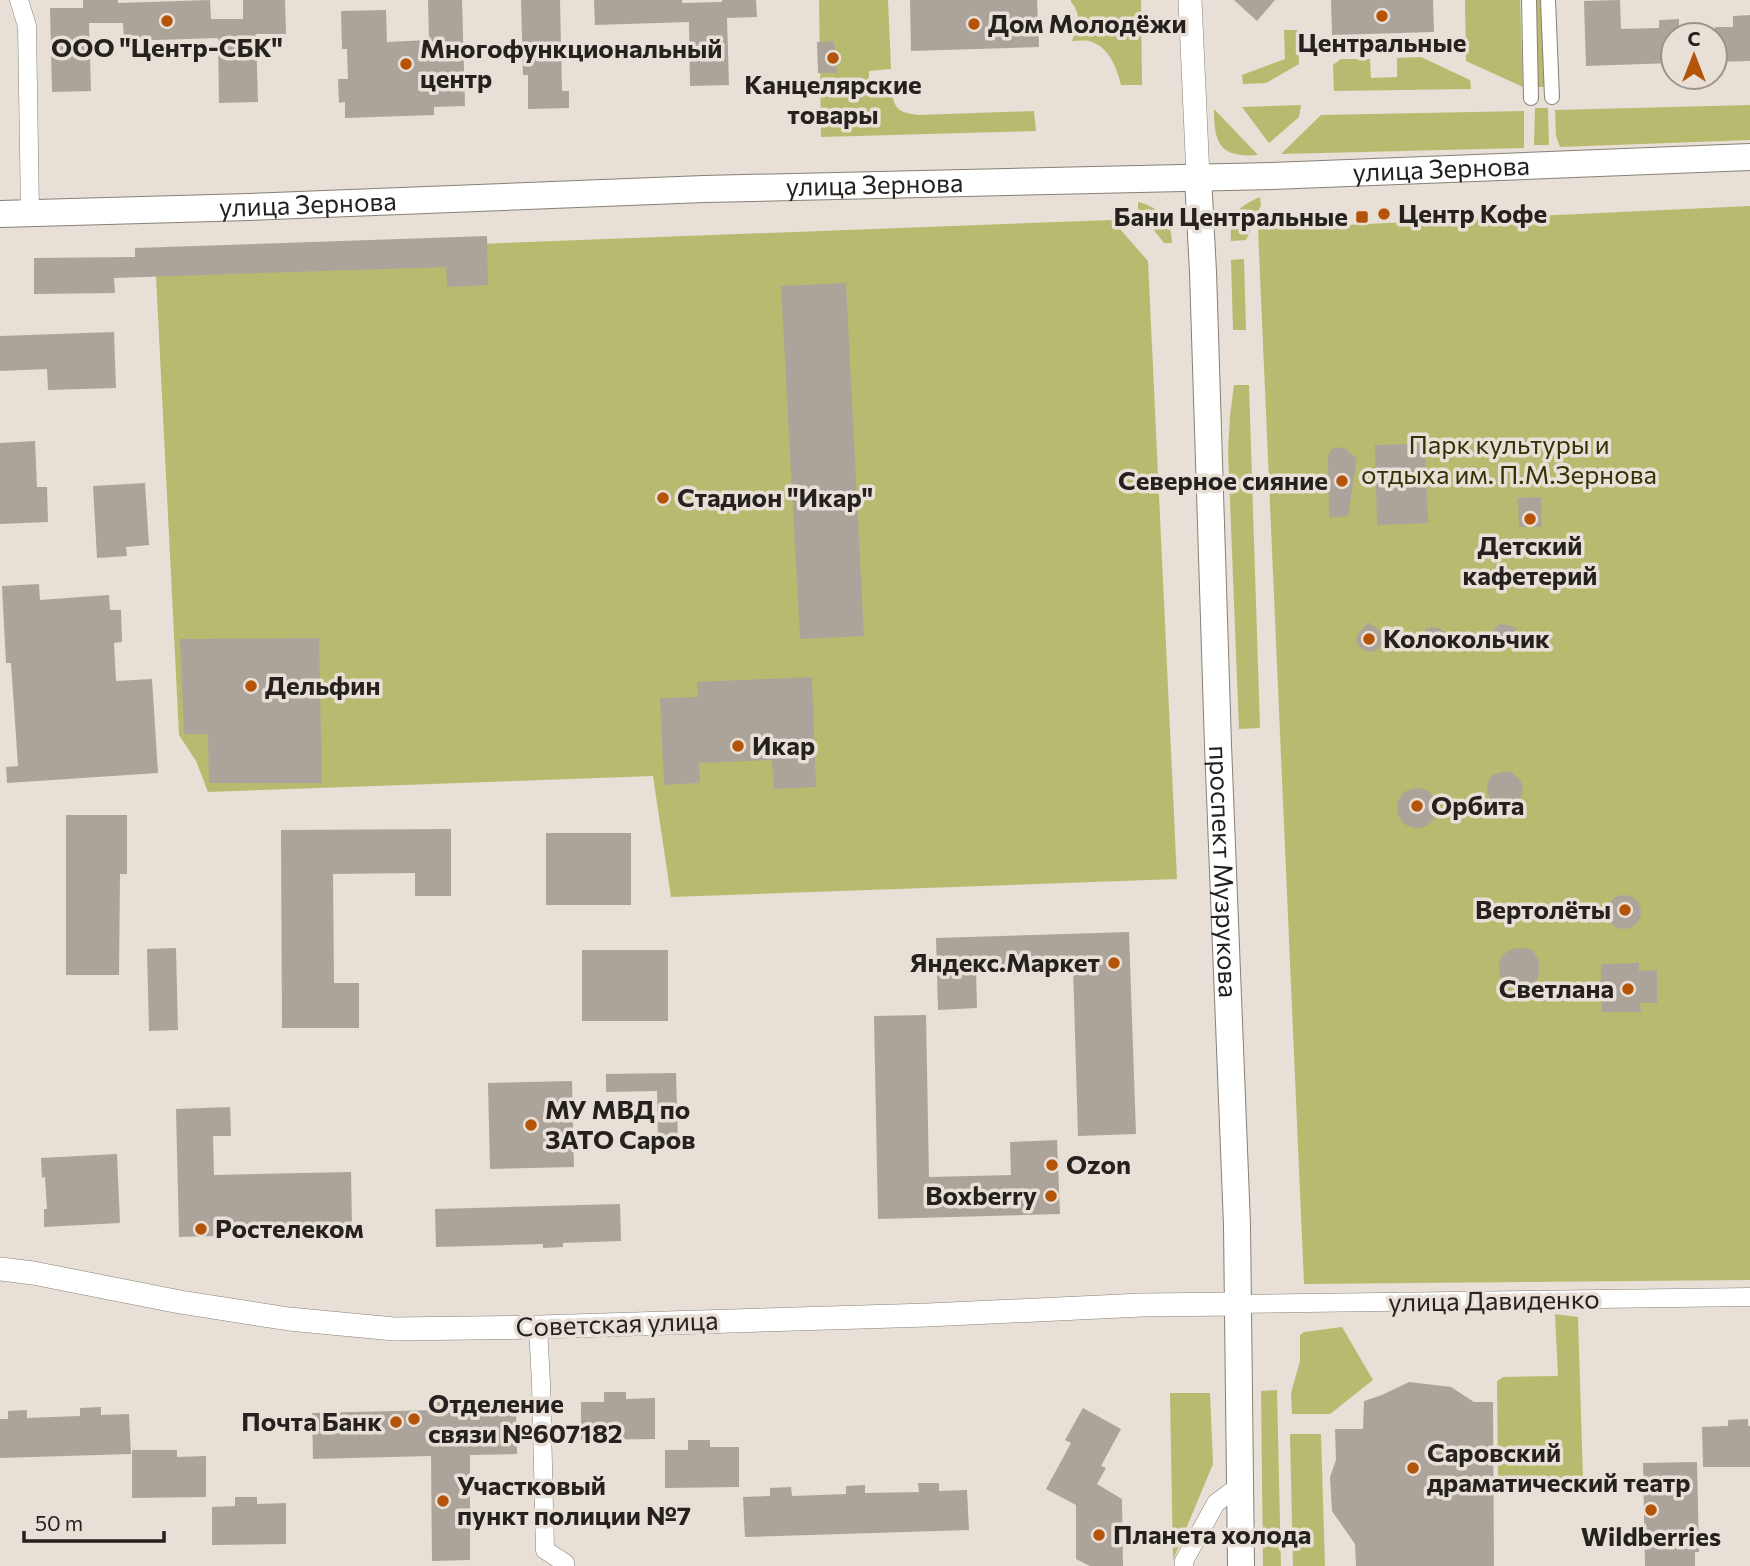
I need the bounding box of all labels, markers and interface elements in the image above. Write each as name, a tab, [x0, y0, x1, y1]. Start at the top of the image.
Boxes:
place label: Дом Молодёжи	[988, 7, 1187, 38]
marker: Центральные	[1374, 8, 1390, 24]
marker: ООО "Центр-СБК"	[159, 13, 175, 29]
marker: Дом Молодёжи	[966, 16, 982, 32]
north arrow	[1659, 21, 1729, 91]
place label: Центральные	[1298, 26, 1466, 57]
text: С	[1688, 27, 1701, 50]
place label: ООО "Центр-СБК"	[51, 31, 283, 62]
place label: Многофункциональный центр	[420, 32, 722, 93]
marker: Канцелярские товары	[825, 50, 841, 66]
marker: Многофункциональный центр	[398, 56, 414, 72]
place label: Канцелярские товары	[744, 68, 922, 129]
street label: улица Зернова	[1352, 149, 1531, 187]
street label: улица Зернова	[785, 166, 964, 201]
street label: улица Зернова	[219, 184, 397, 222]
place label: Центр Кофе	[1398, 197, 1547, 228]
place label: Бани Центральные	[1113, 200, 1348, 231]
marker: Центр Кофе	[1376, 206, 1392, 222]
marker: Бани Центральные	[1354, 209, 1370, 225]
park label: Парк культуры и отдыха им. П.М.Зернова	[1361, 428, 1657, 489]
place label: Северное сияние	[1118, 464, 1328, 495]
marker: Северное сияние	[1334, 473, 1350, 489]
place label: Стадион "Икар"	[677, 481, 873, 512]
marker: Стадион "Икар"	[655, 490, 671, 506]
marker: Детский кафетерий	[1522, 511, 1538, 527]
place label: Детский кафетерий	[1463, 529, 1597, 590]
place label: Колокольчик	[1383, 622, 1550, 653]
marker: Колокольчик	[1361, 631, 1377, 647]
place label: Дельфин	[265, 669, 380, 700]
marker: Дельфин	[243, 678, 259, 694]
place label: Икар	[752, 729, 815, 760]
marker: Икар	[730, 738, 746, 754]
street label: проспект Музрукова	[1204, 745, 1245, 998]
place label: Орбита	[1431, 789, 1524, 820]
marker: Орбита	[1409, 798, 1425, 814]
place label: Вертолёты	[1475, 893, 1611, 924]
marker: Вертолёты	[1617, 902, 1633, 918]
place label: Яндекс.Маркет	[910, 946, 1100, 977]
marker: Яндекс.Маркет	[1106, 955, 1122, 971]
place label: Светлана	[1499, 972, 1614, 1003]
marker: Светлана	[1620, 981, 1636, 997]
place label: МУ МВД по ЗАТО Саров	[545, 1093, 695, 1154]
marker: МУ МВД по ЗАТО Саров	[523, 1117, 539, 1133]
place label: Ozon	[1066, 1148, 1131, 1179]
marker: Ozon	[1044, 1157, 1060, 1173]
place label: Boxberry	[925, 1179, 1037, 1210]
marker: Boxberry	[1043, 1188, 1059, 1204]
place label: Ростелеком	[215, 1212, 364, 1243]
marker: Ростелеком	[193, 1221, 209, 1237]
street label: улица Давиденко	[1388, 1282, 1600, 1317]
street label: Советская улица	[515, 1303, 719, 1342]
place label: Отделение связи №607182	[428, 1387, 623, 1448]
place label: Почта Банк	[241, 1405, 382, 1436]
marker: Отделение связи №607182	[406, 1411, 422, 1427]
marker: Почта Банк	[388, 1414, 404, 1430]
place label: Саровский драматический театр	[1427, 1436, 1691, 1497]
marker: Саровский драматический театр	[1405, 1460, 1421, 1476]
place label: Участковый пункт полиции №7	[457, 1469, 691, 1530]
marker: Участковый пункт полиции №7	[435, 1493, 451, 1509]
scale bar	[24, 1500, 164, 1544]
marker: Wildberries	[1643, 1502, 1659, 1518]
text: 50 m	[35, 1510, 83, 1535]
place label: Планета холода	[1113, 1518, 1311, 1549]
place label: Wildberries	[1581, 1520, 1721, 1551]
marker: Планета холода	[1091, 1527, 1107, 1543]

